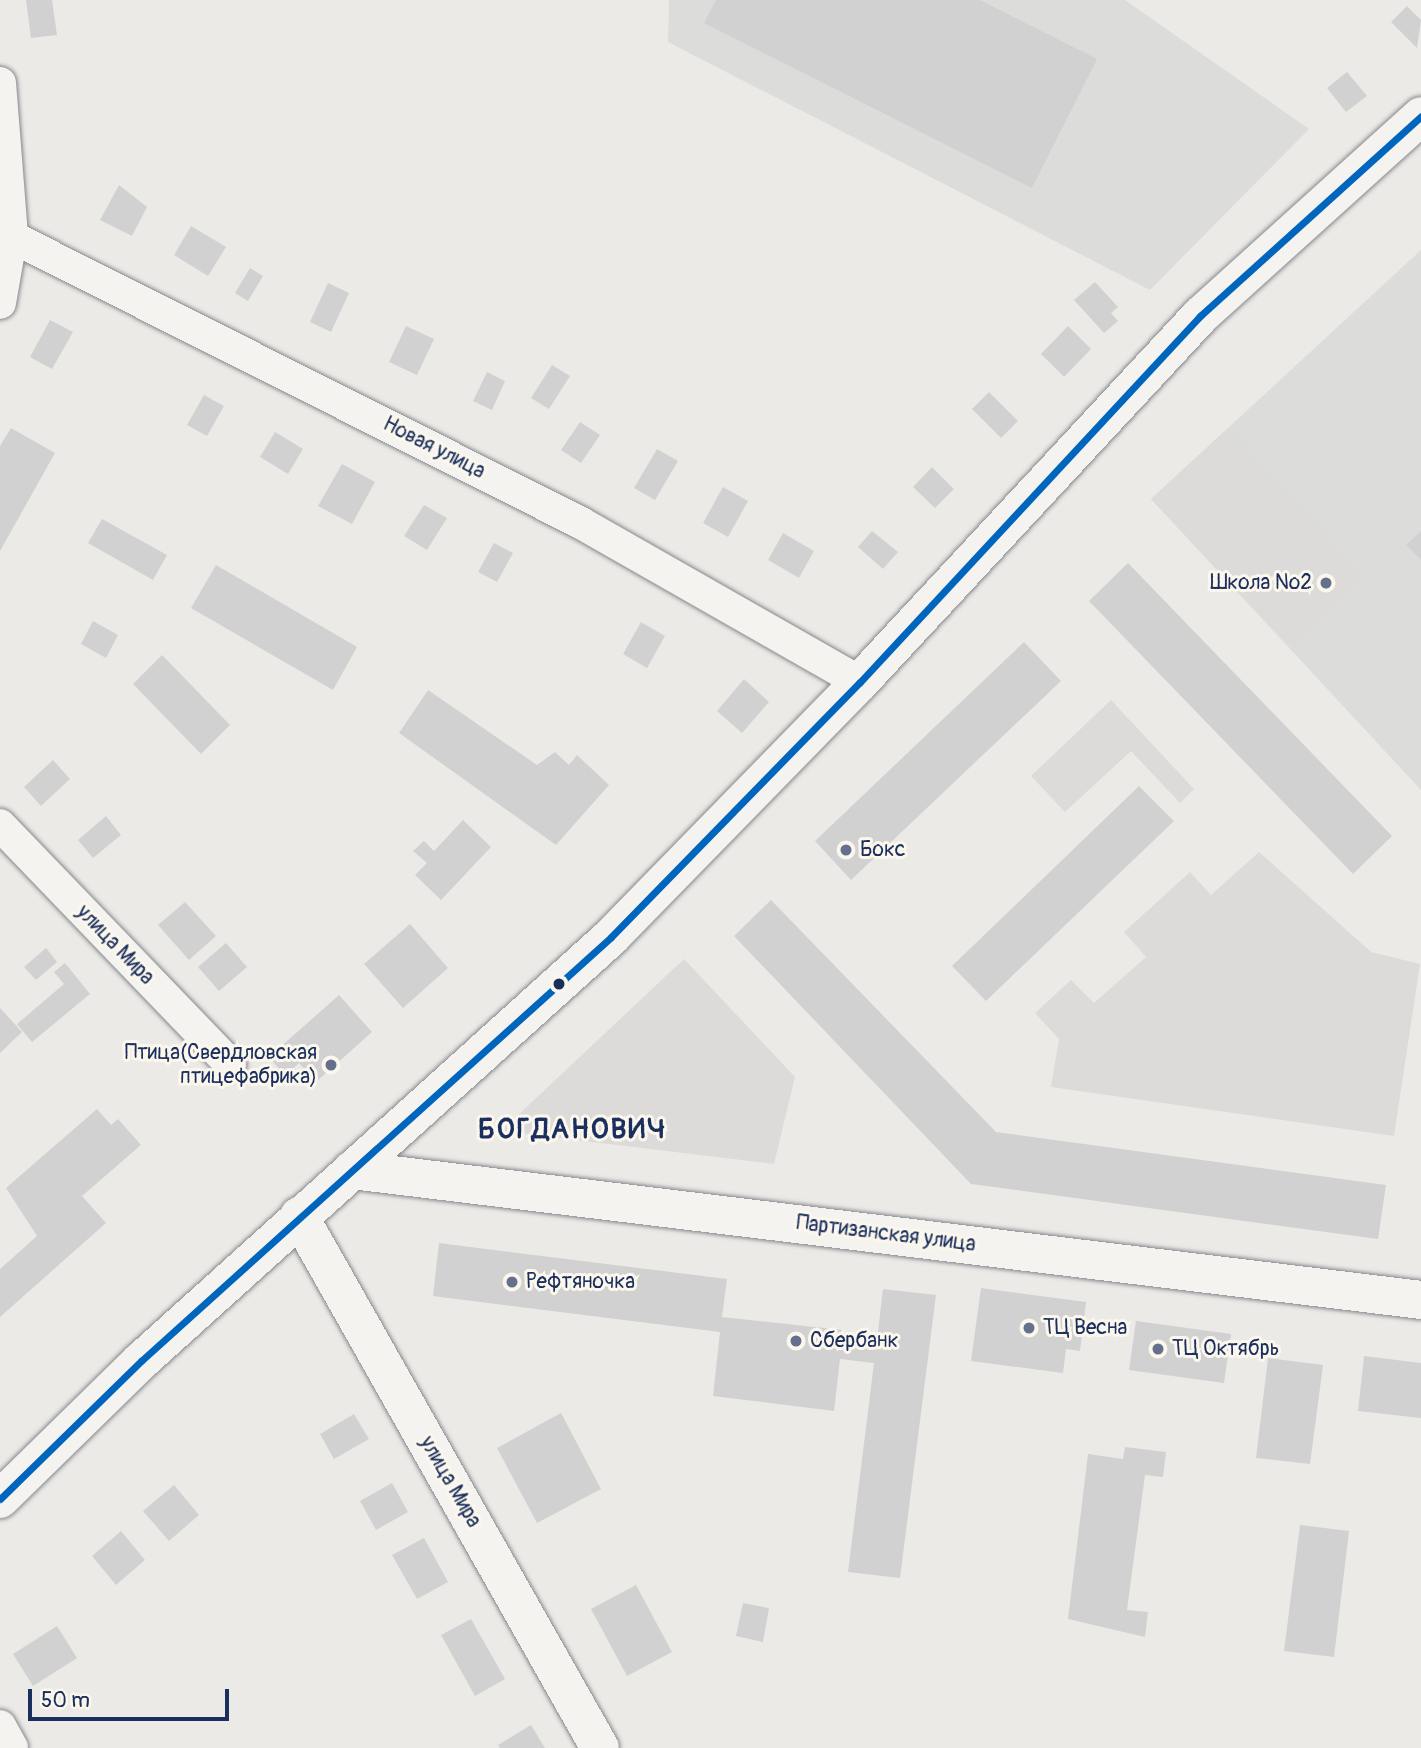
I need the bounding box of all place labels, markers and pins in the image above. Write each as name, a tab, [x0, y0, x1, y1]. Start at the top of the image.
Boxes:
place label: Школа №2	[1210, 570, 1312, 596]
marker: Школа №2	[1318, 575, 1334, 591]
place label: Бокс	[860, 837, 905, 863]
marker: Бокс	[838, 842, 854, 858]
unlabelled marker	[552, 977, 566, 991]
place label: Птица(Свердловская птицефабрика)	[125, 1040, 317, 1090]
marker: Птица(Свердловская птицефабрика)	[323, 1057, 339, 1073]
place label: Рефтяночка	[526, 1269, 635, 1295]
marker: Рефтяночка	[504, 1274, 520, 1290]
place label: ТЦ Весна	[1043, 1315, 1127, 1341]
marker: ТЦ Весна	[1021, 1320, 1037, 1336]
place label: Сбербанк	[810, 1328, 898, 1354]
marker: Сбербанк	[788, 1333, 804, 1349]
place label: ТЦ Октябрь	[1172, 1336, 1279, 1362]
marker: ТЦ Октябрь	[1150, 1341, 1166, 1357]

